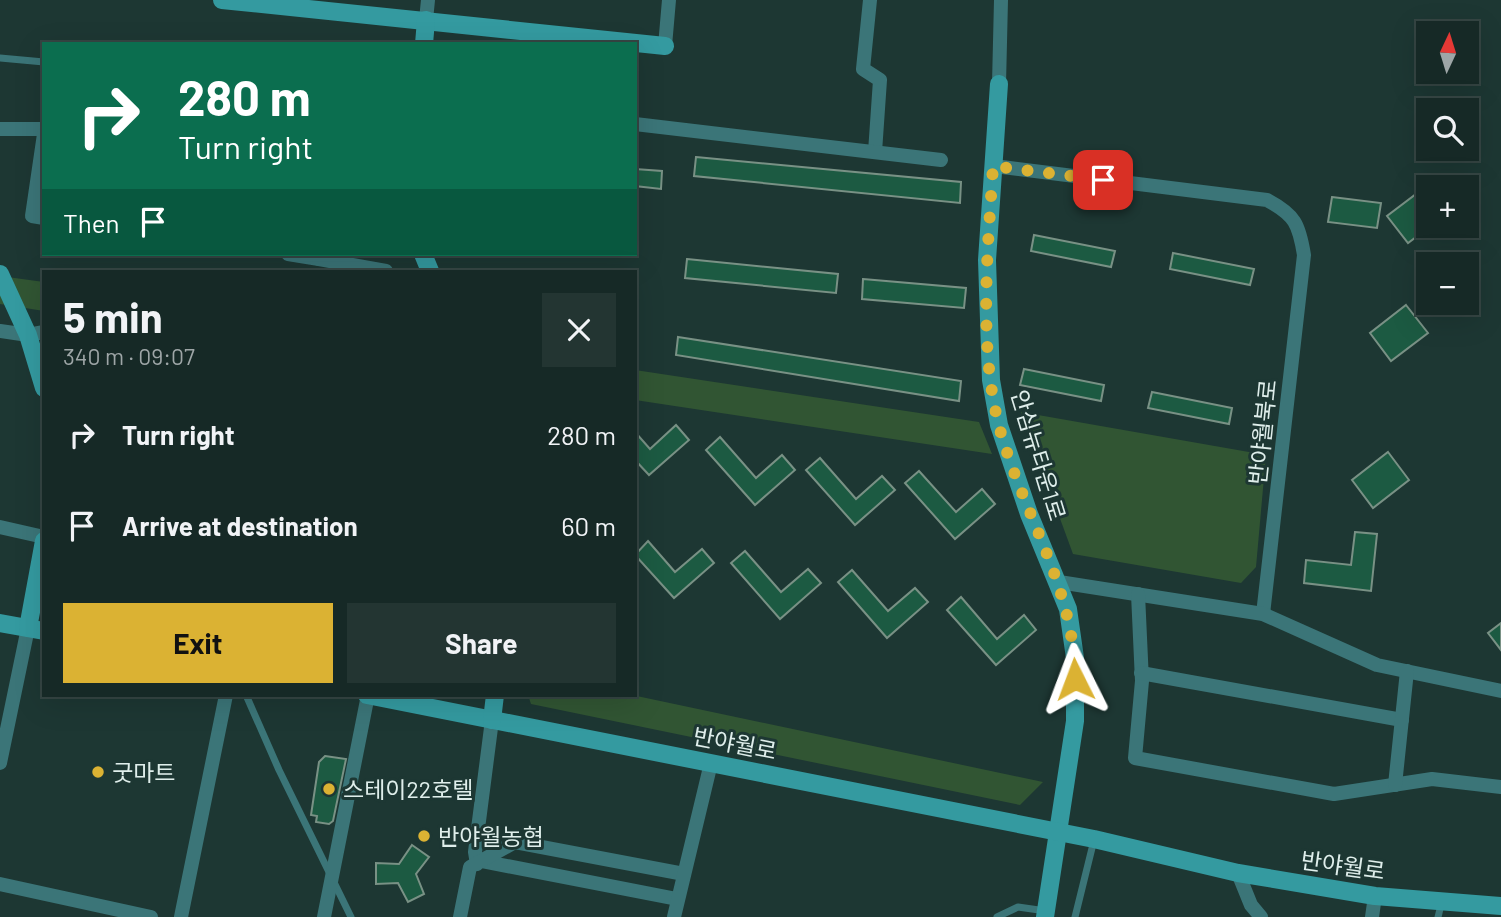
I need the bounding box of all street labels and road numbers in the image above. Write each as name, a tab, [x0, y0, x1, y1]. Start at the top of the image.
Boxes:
street label: 반야월북로	[1243, 378, 1281, 486]
street label: 안심뉴타운1로	[1006, 386, 1072, 524]
street label: 반야월로	[691, 721, 779, 765]
street label: 반야월로	[1299, 845, 1387, 885]

